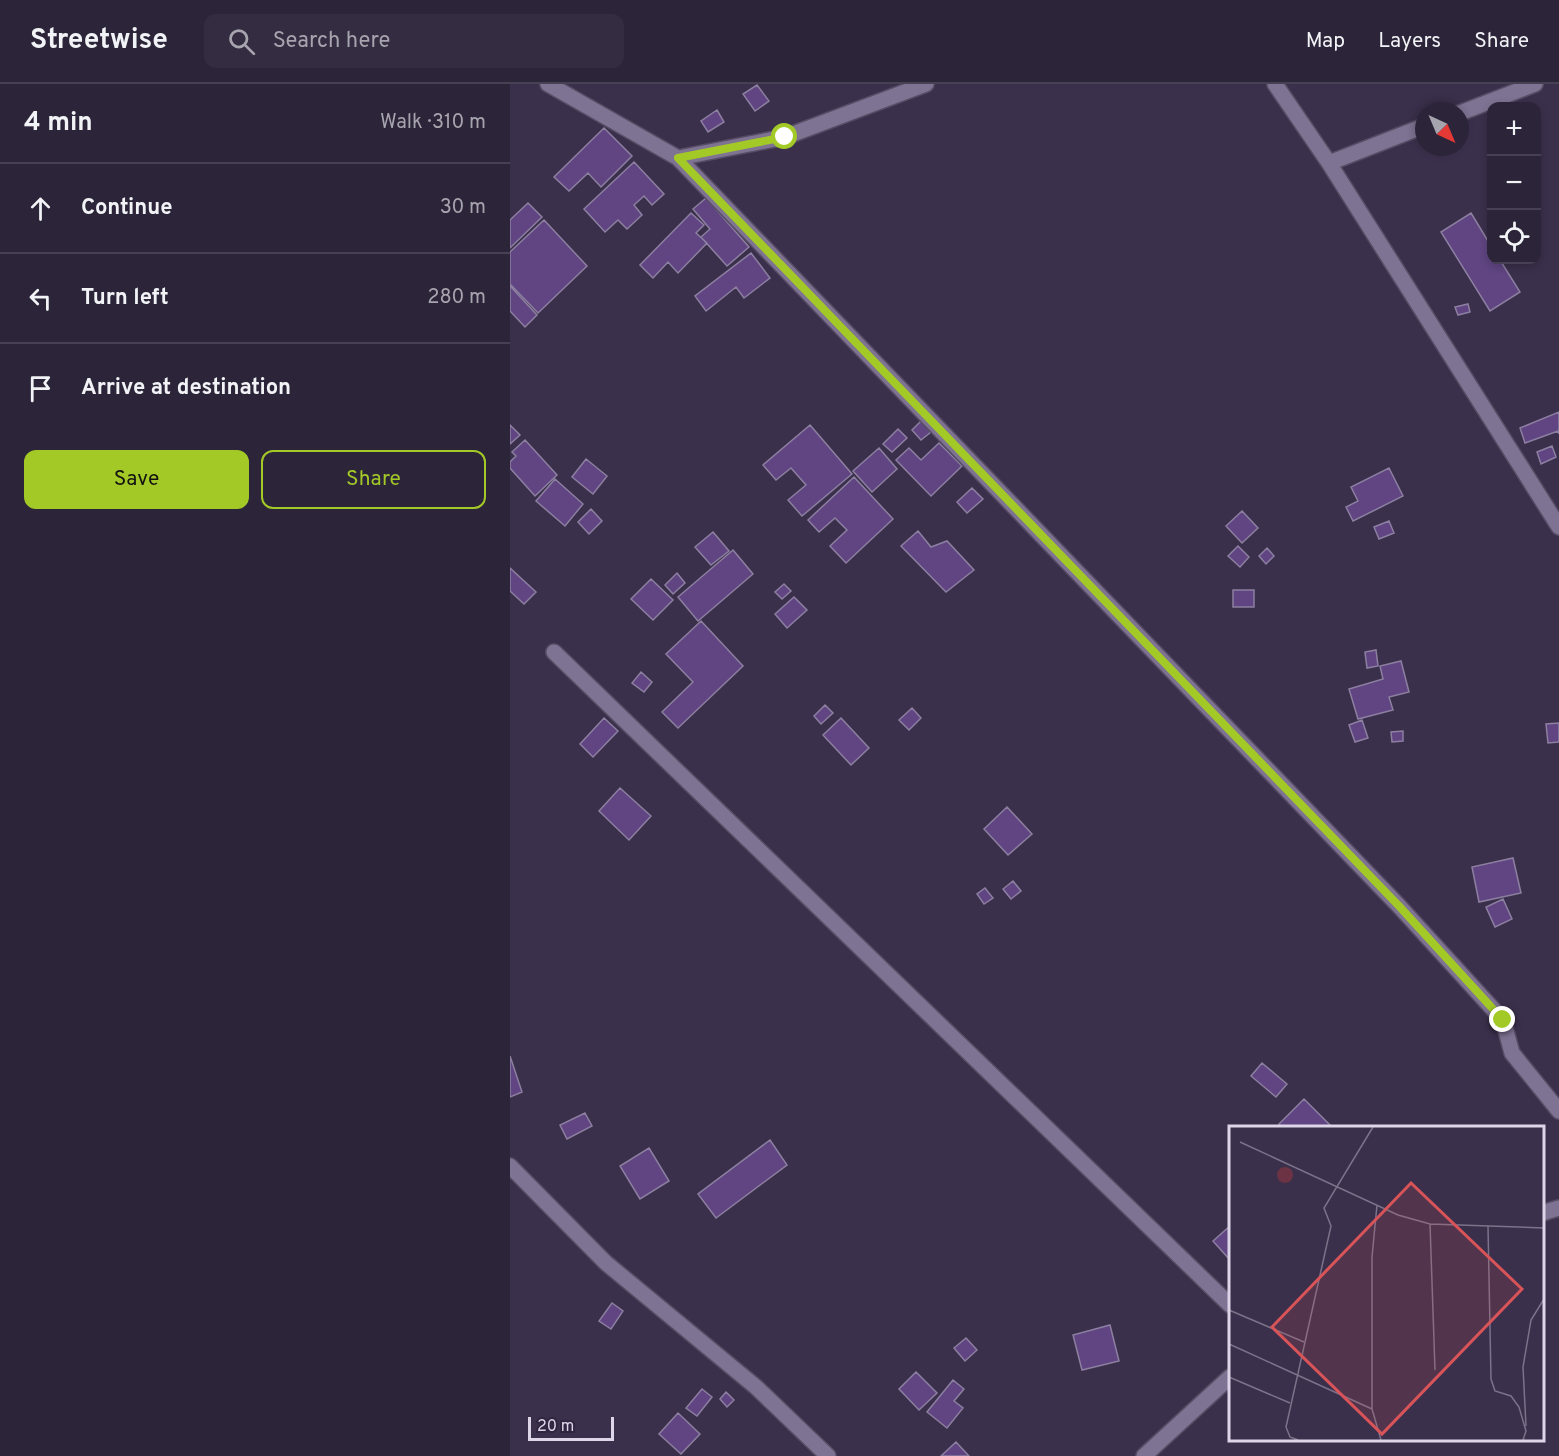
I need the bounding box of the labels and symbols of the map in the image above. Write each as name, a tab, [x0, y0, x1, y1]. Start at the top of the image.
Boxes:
north arrow	[1415, 102, 1469, 156]
route start	[771, 123, 797, 149]
route end	[1489, 1006, 1515, 1032]
inset map	[1229, 1126, 1544, 1441]
scale bar	[528, 1414, 614, 1442]

